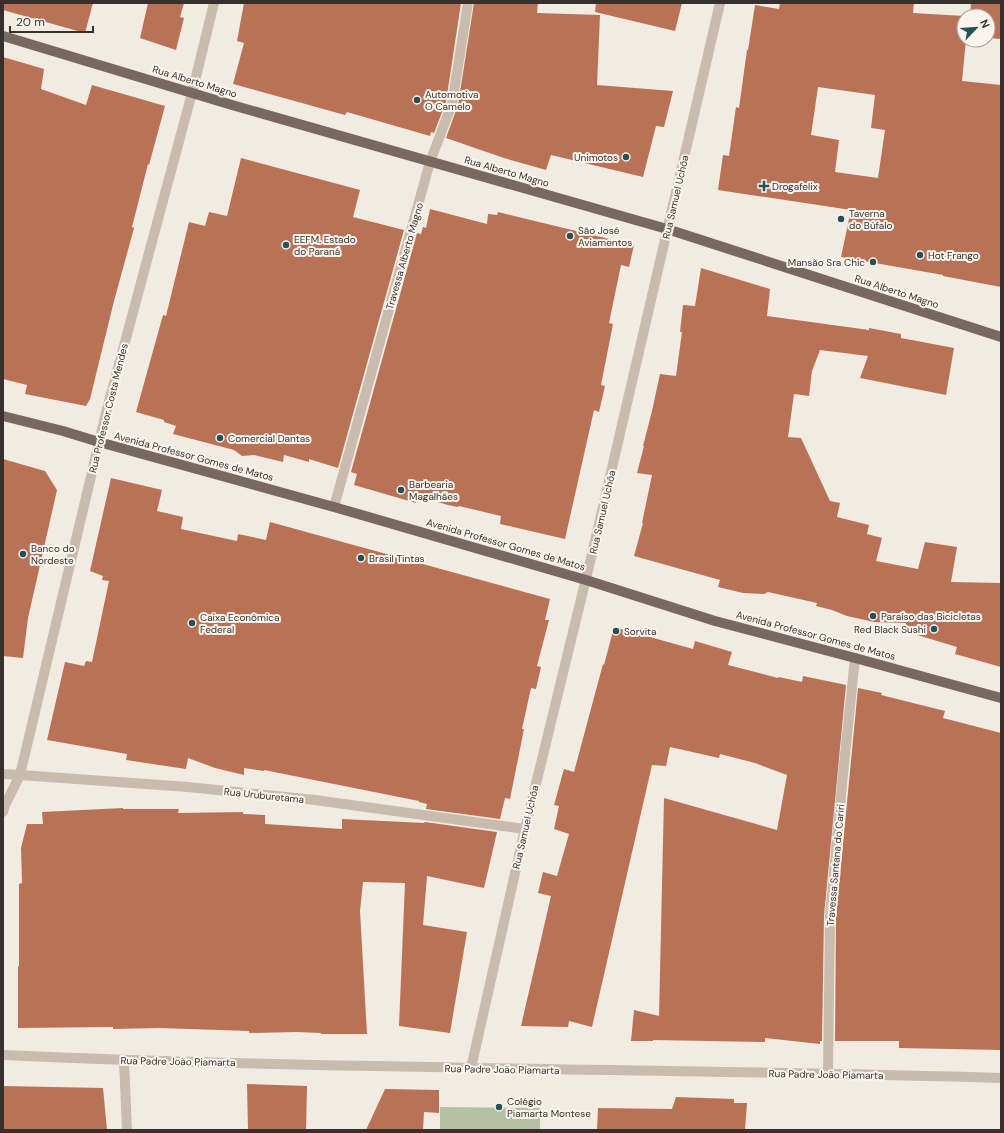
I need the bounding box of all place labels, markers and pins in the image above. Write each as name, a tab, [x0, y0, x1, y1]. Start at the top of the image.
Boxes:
place label: Automotiva O Camelo	[425, 88, 478, 113]
marker: Automotiva O Camelo	[412, 95, 422, 105]
place label: Unimotos	[574, 151, 618, 164]
marker: Unimotos	[621, 152, 631, 162]
place label: Drogafelix	[772, 180, 818, 193]
marker: Drogafelix	[759, 181, 769, 191]
place label: Taverna do Búfalo	[849, 207, 892, 232]
marker: Taverna do Búfalo	[836, 214, 846, 224]
place label: São José Aviamentos	[578, 224, 632, 249]
marker: São José Aviamentos	[565, 231, 575, 241]
place label: EEFM. Estado do Paraná	[294, 233, 356, 258]
marker: EEFM. Estado do Paraná	[281, 240, 291, 250]
place label: Hot Frango	[928, 249, 979, 262]
marker: Hot Frango	[915, 250, 925, 260]
place label: Mansão Sra Chic	[788, 256, 865, 269]
marker: Mansão Sra Chic	[868, 257, 878, 267]
place label: Comercial Dantas	[228, 432, 310, 445]
marker: Comercial Dantas	[215, 433, 225, 443]
place label: Barbearia Magalhães	[409, 478, 458, 503]
marker: Barbearia Magalhães	[396, 485, 406, 495]
place label: Banco do Nordeste	[31, 542, 75, 567]
marker: Banco do Nordeste	[18, 549, 28, 559]
place label: Brasil Tintas	[369, 552, 425, 565]
marker: Brasil Tintas	[356, 553, 366, 563]
place label: Paraíso das Bicicletas	[881, 610, 981, 623]
place label: Caixa Econômica Federal	[200, 611, 279, 636]
marker: Paraíso das Bicicletas	[868, 611, 878, 621]
marker: Caixa Econômica Federal	[187, 618, 197, 628]
place label: Red Black Sushi	[854, 623, 926, 636]
marker: Red Black Sushi	[929, 624, 939, 634]
place label: Sorvita	[624, 625, 656, 638]
marker: Sorvita	[611, 626, 621, 636]
place label: Colégio Piamarta Montese	[507, 1095, 591, 1120]
marker: Colégio Piamarta Montese	[494, 1102, 504, 1112]

